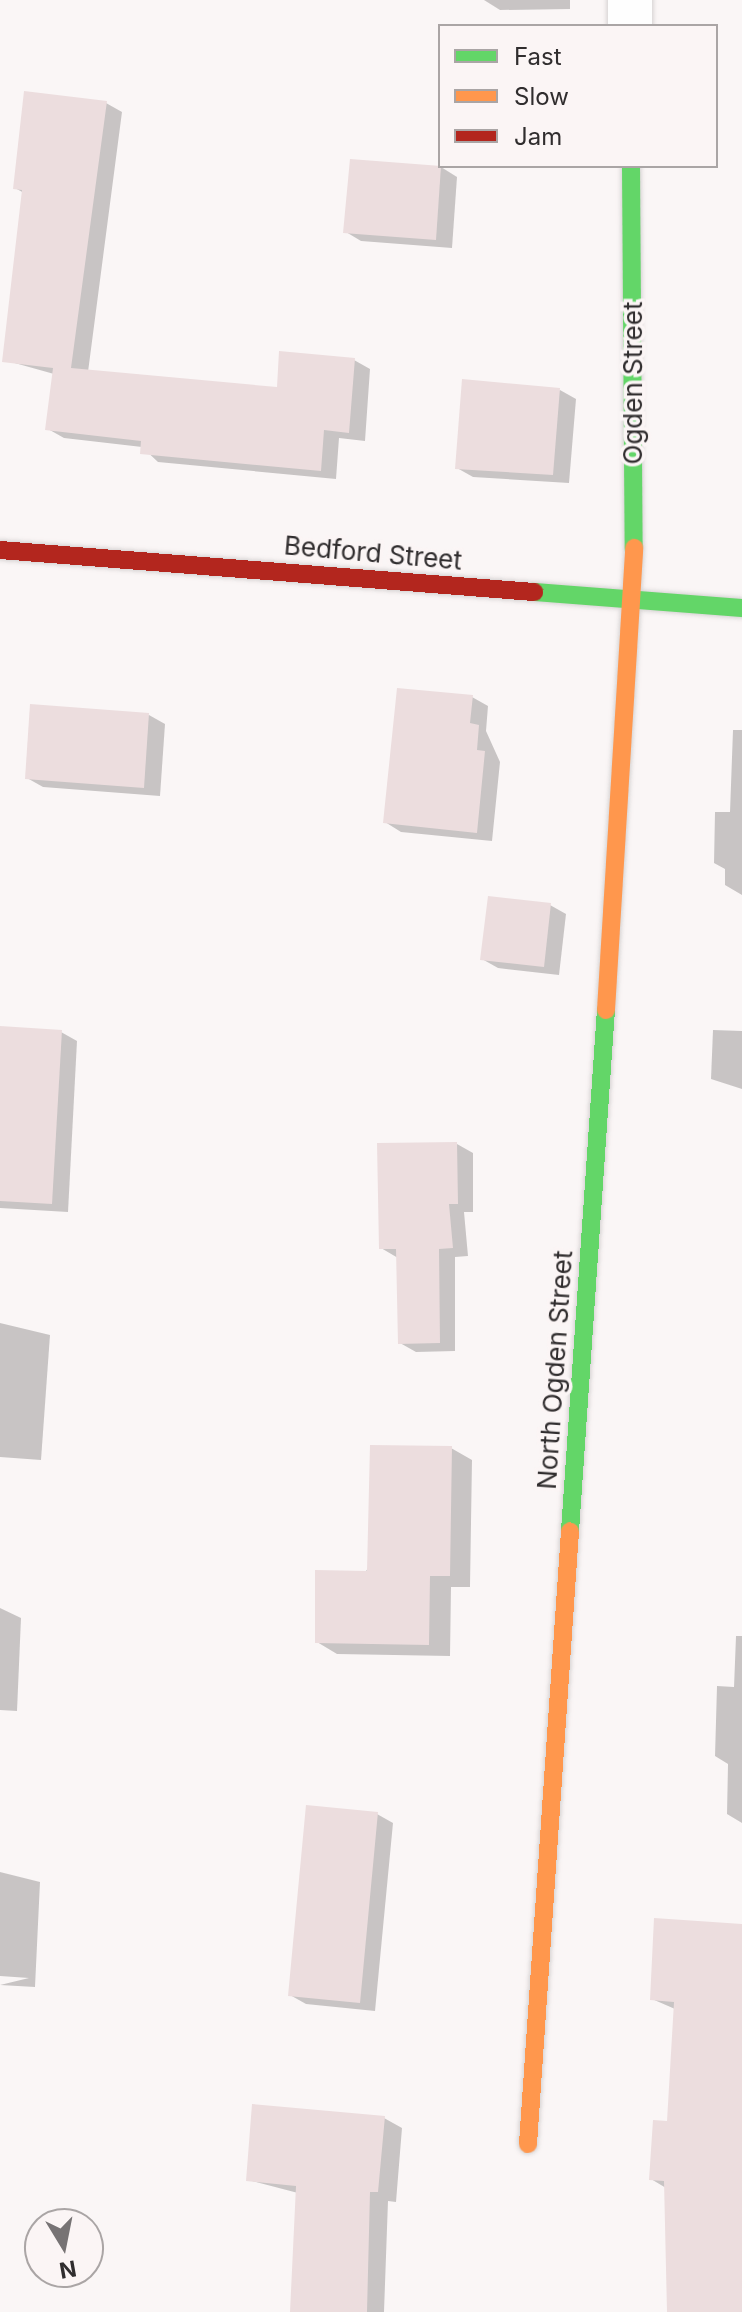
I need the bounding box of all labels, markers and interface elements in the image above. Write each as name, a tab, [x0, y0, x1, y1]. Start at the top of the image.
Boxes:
legend	[438, 24, 718, 168]
text: Fast	[514, 42, 562, 71]
text: Slow	[514, 82, 569, 111]
text: Jam	[514, 122, 562, 151]
street label: Ogden Street	[617, 302, 649, 464]
street label: Bedford Street	[283, 530, 463, 576]
street label: North Ogden Street	[531, 1249, 579, 1491]
north arrow	[24, 2208, 104, 2288]
text: N	[57, 2255, 78, 2284]

